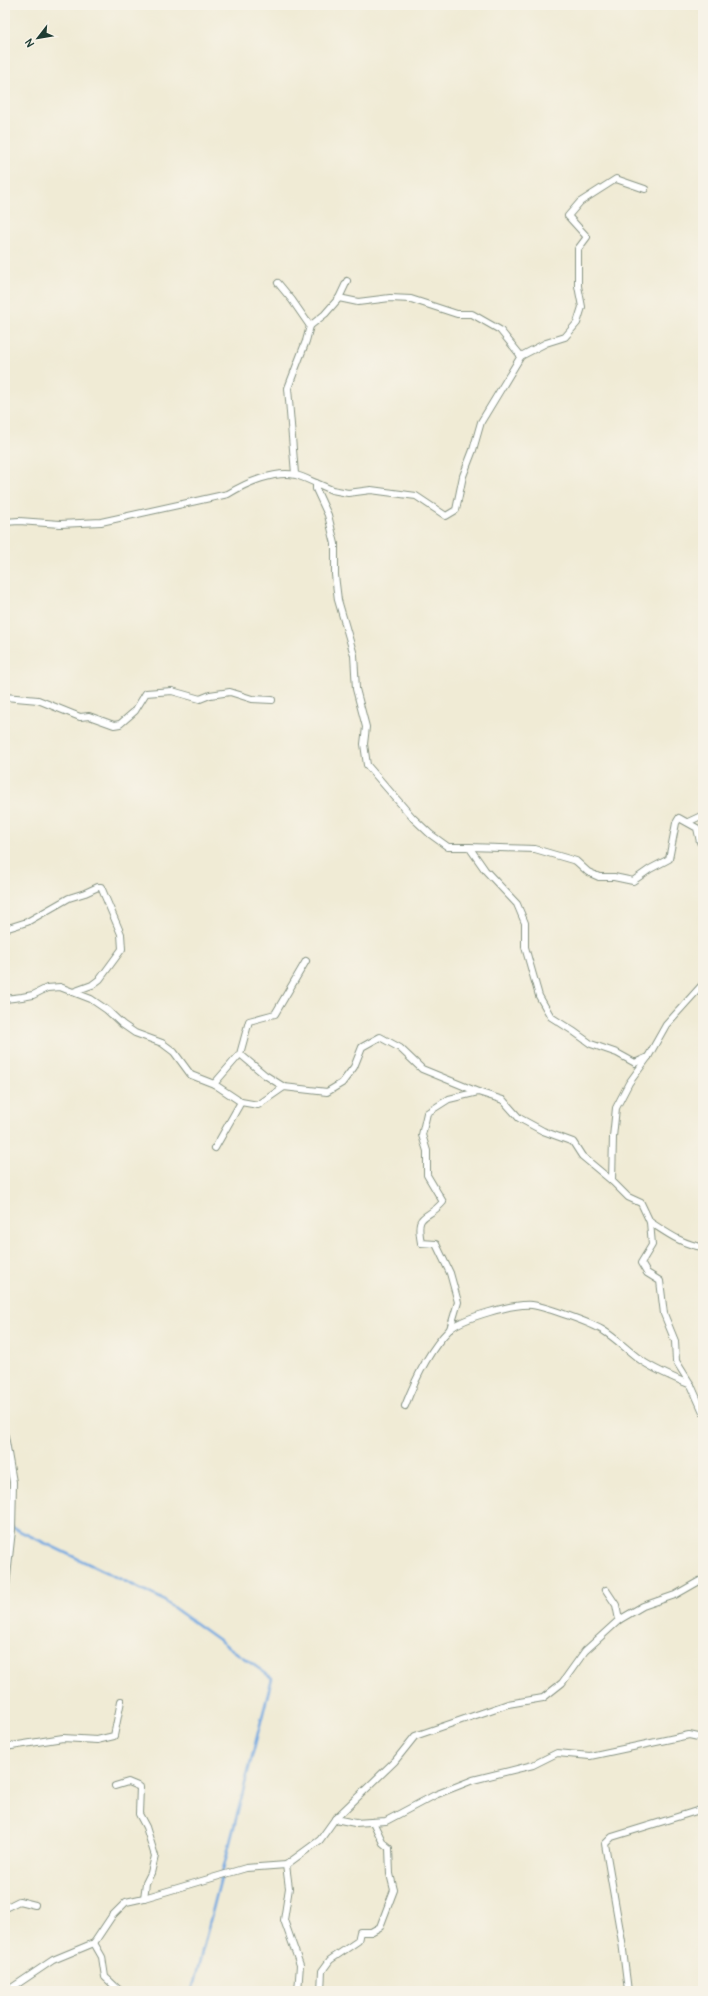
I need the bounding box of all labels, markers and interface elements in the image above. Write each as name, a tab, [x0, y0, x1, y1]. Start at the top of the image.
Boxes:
north arrow	[18, 18, 58, 58]
text: N	[22, 36, 37, 49]

